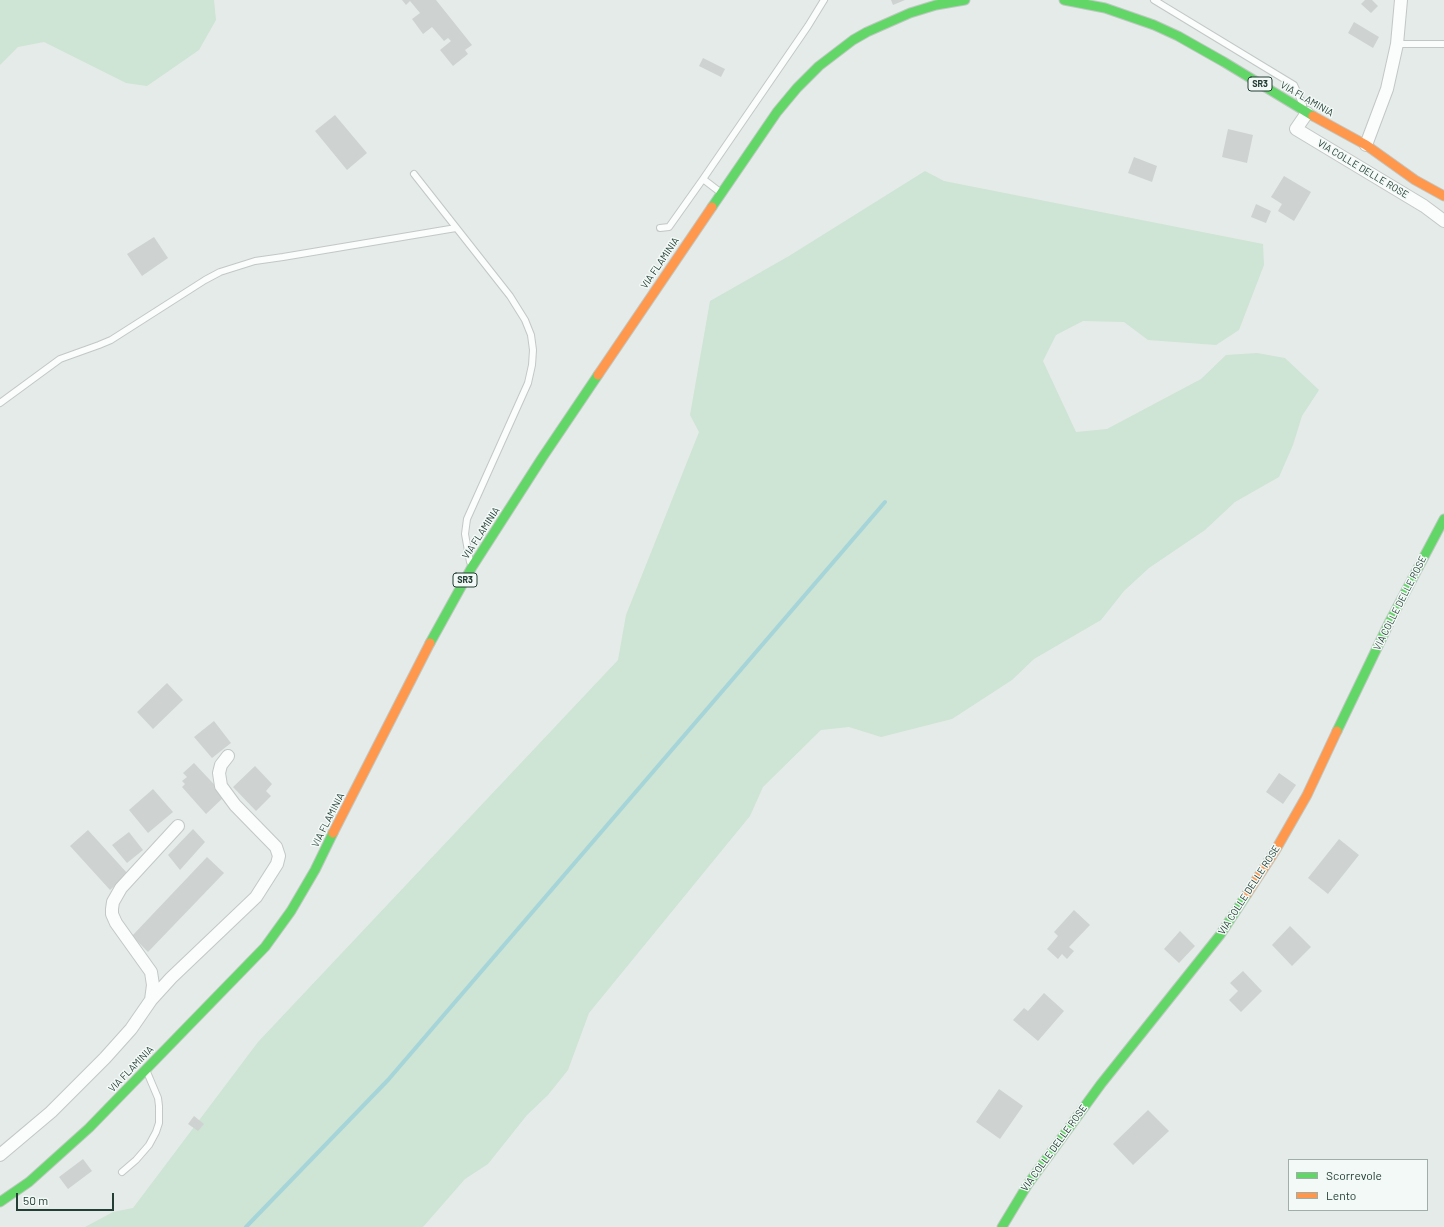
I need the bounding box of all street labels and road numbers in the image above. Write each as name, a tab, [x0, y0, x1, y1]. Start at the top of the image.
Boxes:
road number: SR3	[1248, 77, 1272, 91]
street label: VIA FLAMINIA	[1278, 79, 1336, 119]
street label: VIA COLLE DELLE ROSE	[1315, 137, 1411, 201]
street label: VIA FLAMINIA	[638, 235, 682, 291]
street label: VIA FLAMINIA	[460, 505, 502, 561]
street label: VIA COLLE DELLE ROSE	[1371, 554, 1429, 652]
road number: SR3	[453, 573, 477, 587]
street label: VIA FLAMINIA	[309, 791, 347, 849]
street label: VIA COLLE DELLE ROSE	[1216, 843, 1282, 937]
street label: VIA FLAMINIA	[106, 1043, 156, 1095]
street label: VIA COLLE DELLE ROSE	[1019, 1102, 1089, 1194]

